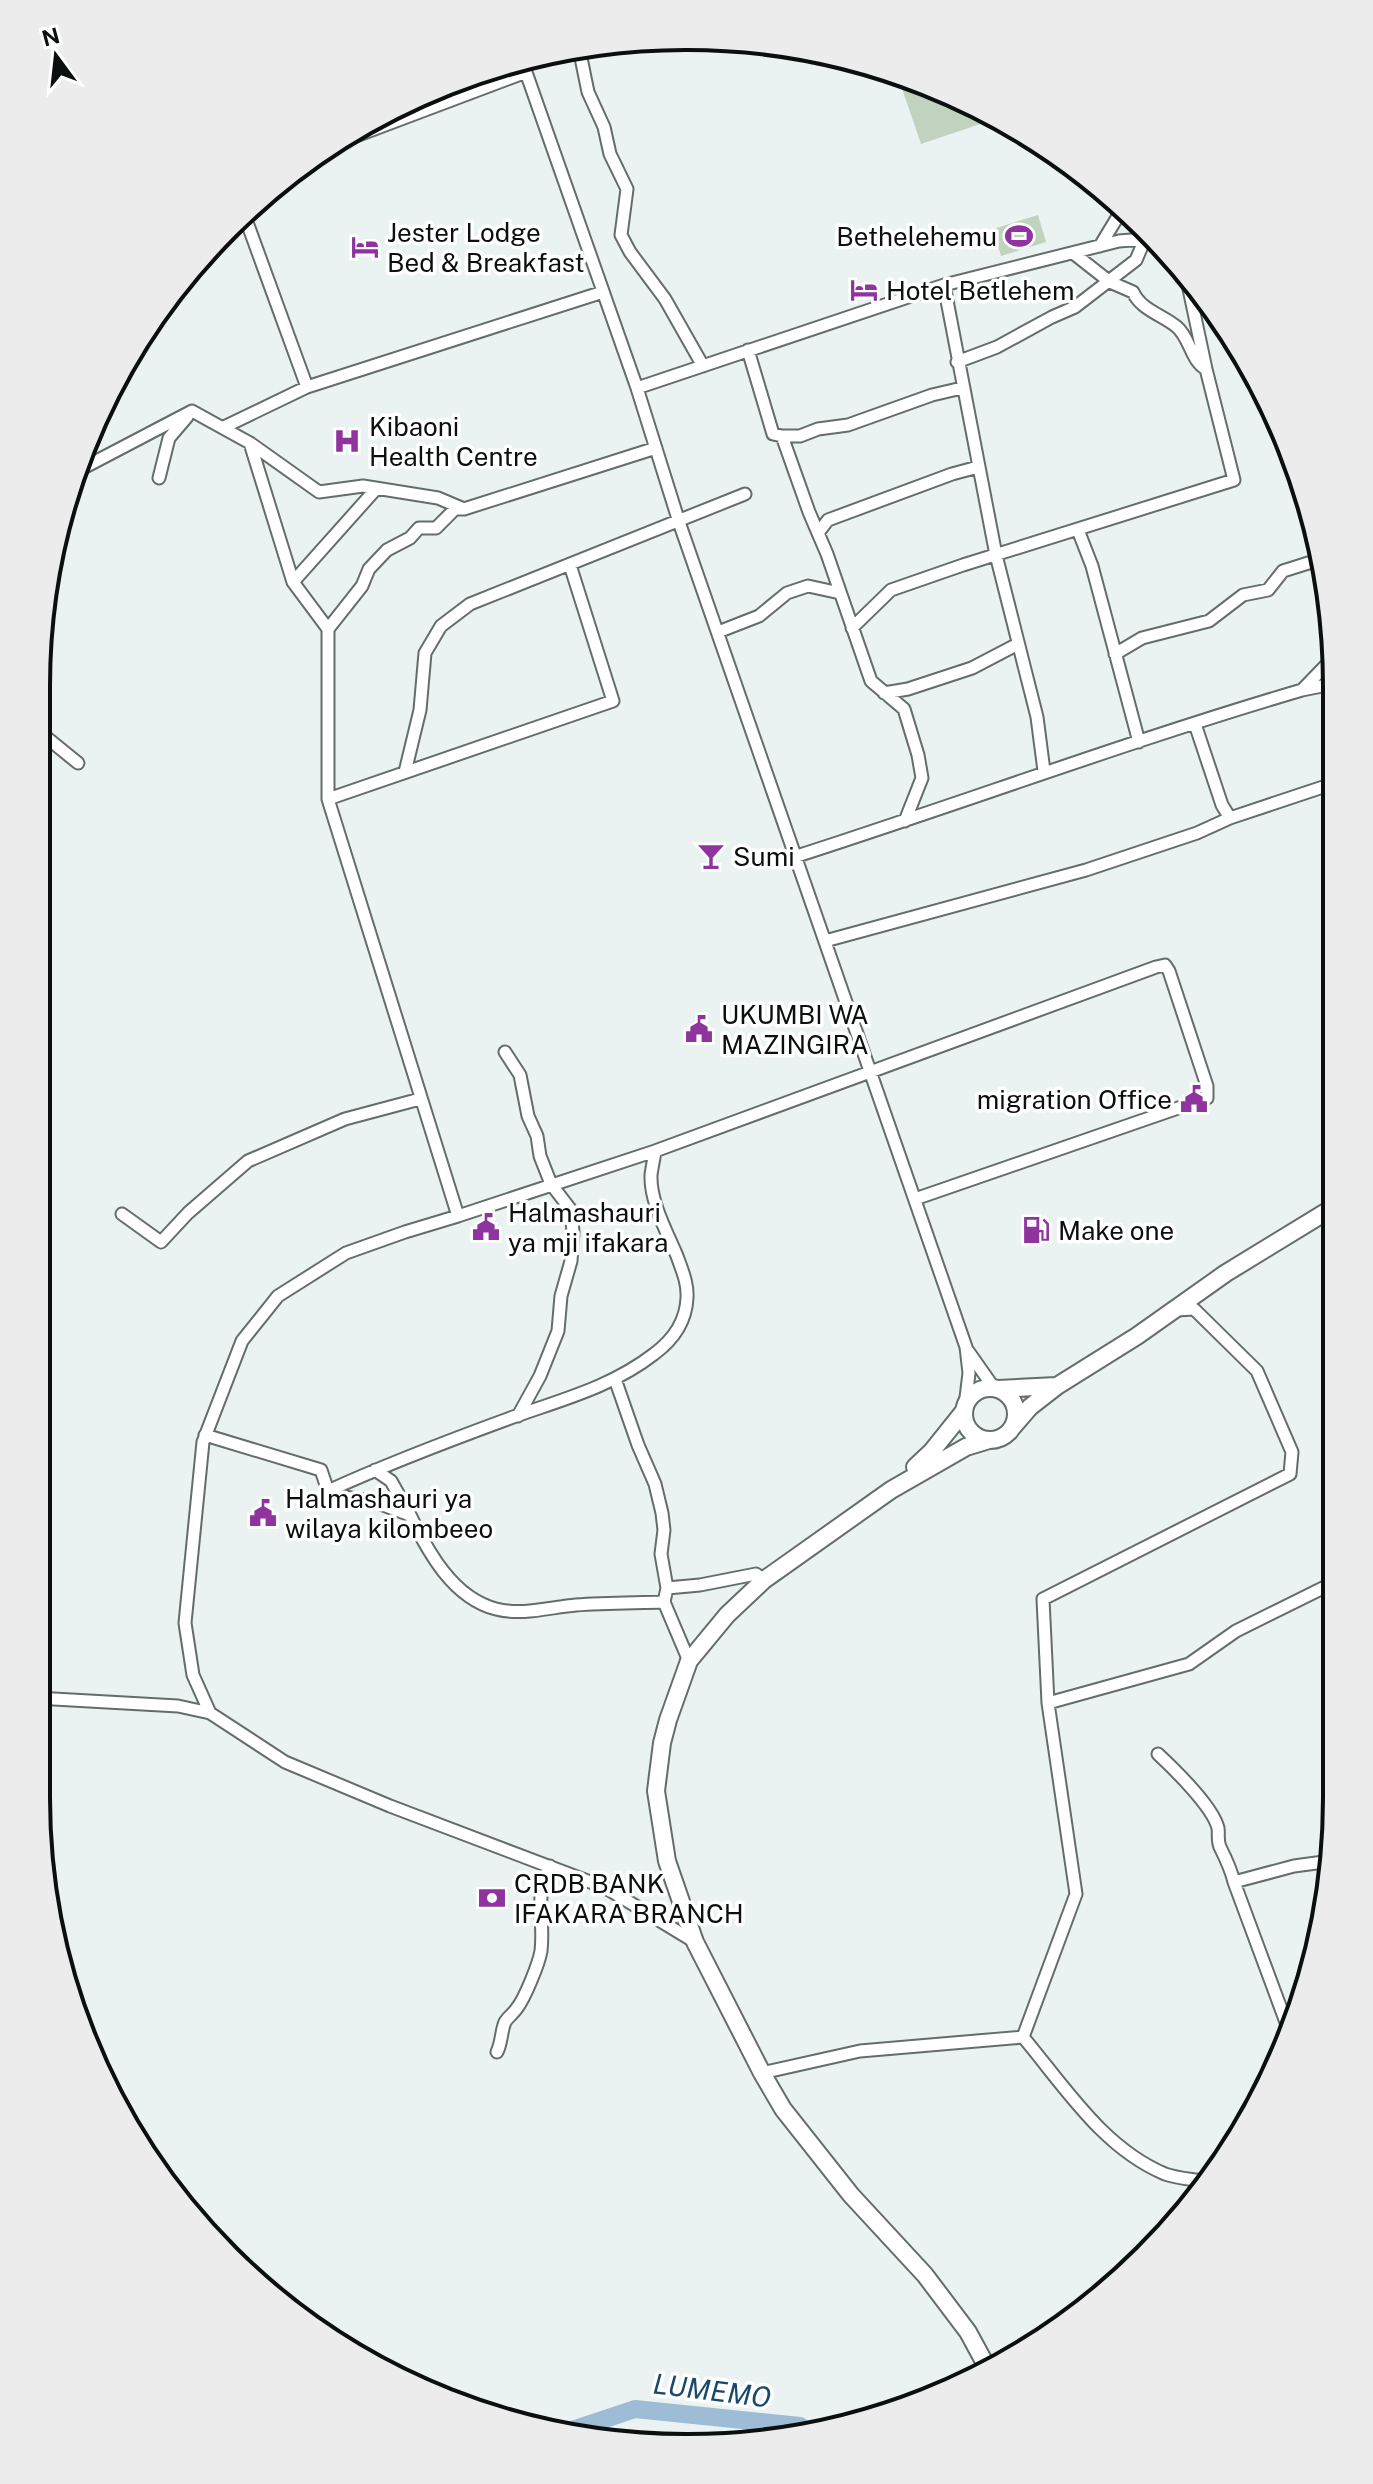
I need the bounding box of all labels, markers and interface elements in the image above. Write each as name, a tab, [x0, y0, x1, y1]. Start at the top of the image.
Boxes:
north arrow	[16, 16, 96, 96]
text: N	[39, 22, 63, 51]
place label: Jester Lodge Bed & Breakfast	[387, 217, 585, 278]
place label: Bethelehemu	[836, 221, 997, 252]
sports icon: Bethelehemu	[1004, 221, 1034, 251]
hotel icon: Jester Lodge Bed & Breakfast	[350, 232, 380, 262]
hotel icon: Hotel Betlehem	[849, 275, 879, 305]
place label: Hotel Betlehem	[886, 275, 1074, 306]
place label: Kibaoni Health Centre	[369, 411, 538, 472]
hospital icon: Kibaoni Health Centre	[332, 426, 362, 456]
bar icon: Sumi	[696, 841, 726, 871]
place label: Sumi	[733, 841, 795, 872]
place label: UKUMBI WA MAZINGIRA	[721, 999, 869, 1060]
public building icon: UKUMBI WA MAZINGIRA	[684, 1014, 714, 1044]
place label: migration Office	[977, 1084, 1172, 1115]
public building icon: migration Office	[1179, 1084, 1209, 1114]
place label: Halmashauri ya mji ifakara	[508, 1197, 668, 1258]
public building icon: Halmashauri ya mji ifakara	[471, 1212, 501, 1242]
fuel station icon: Make one	[1021, 1215, 1051, 1245]
place label: Make one	[1058, 1215, 1174, 1246]
place label: Halmashauri ya wilaya kilombeeo	[285, 1483, 493, 1544]
public building icon: Halmashauri ya wilaya kilombeeo	[248, 1498, 278, 1528]
place label: CRDB BANK IFAKARA BRANCH	[514, 1868, 744, 1929]
bank icon: CRDB BANK IFAKARA BRANCH	[477, 1883, 507, 1913]
water label: LUMEMO	[651, 2366, 773, 2414]

